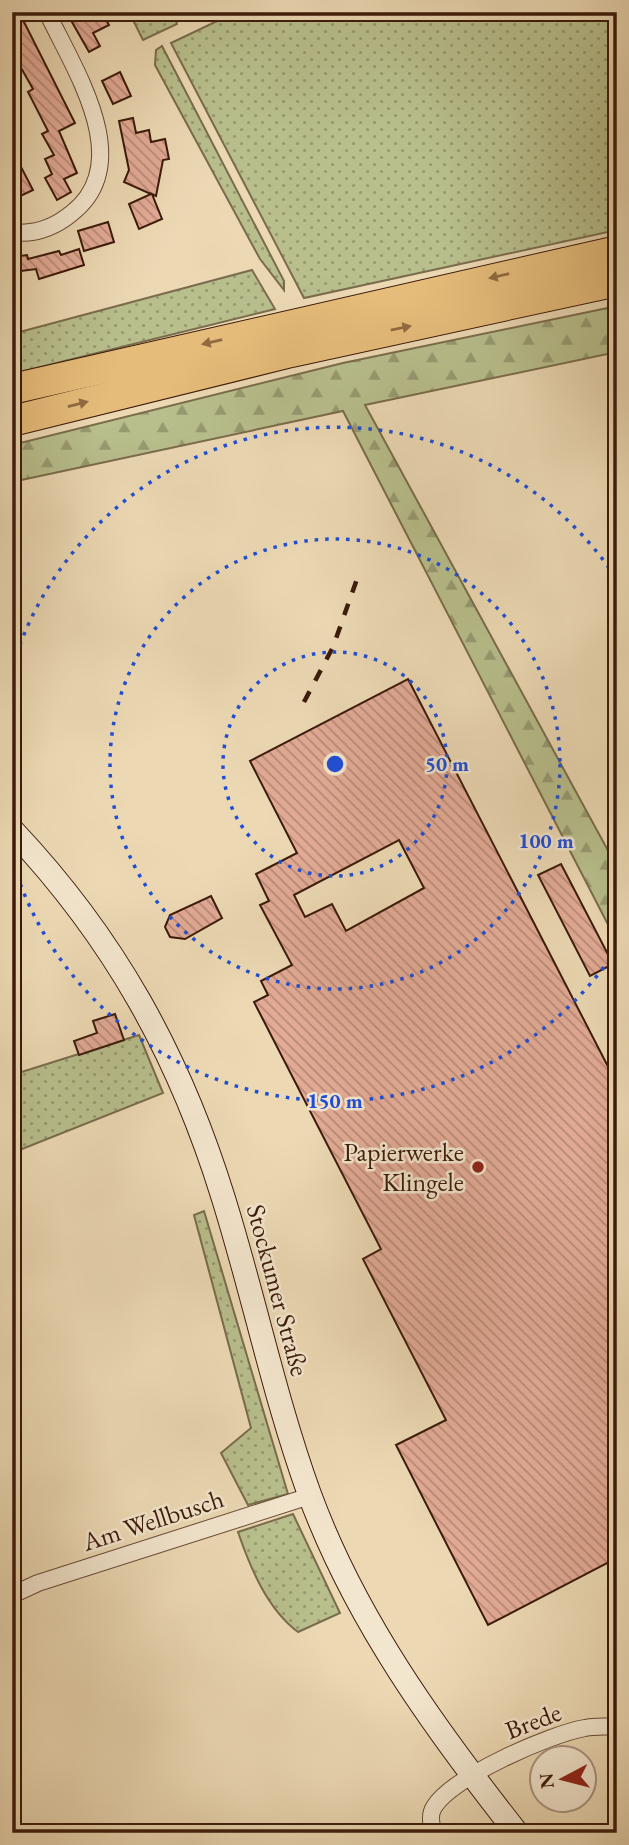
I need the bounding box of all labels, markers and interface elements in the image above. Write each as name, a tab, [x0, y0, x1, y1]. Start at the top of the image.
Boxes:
one-way arrow	[487, 271, 509, 282]
one-way arrow	[390, 322, 412, 333]
one-way arrow	[201, 337, 223, 348]
one-way arrow	[68, 398, 90, 409]
text: 50 m	[425, 750, 469, 777]
centre of rings	[323, 752, 347, 776]
text: 100 m	[518, 827, 574, 854]
text: 150 m	[307, 1087, 363, 1114]
place label: Papierwerke Klingele	[344, 1135, 464, 1199]
marker: Papierwerke Klingele	[470, 1159, 486, 1175]
street label: Stockumer Straße	[239, 1200, 317, 1380]
street label: Am Wellbusch	[77, 1481, 228, 1559]
street label: Brede	[500, 1695, 566, 1747]
north arrow	[528, 1744, 598, 1814]
text: N	[533, 1771, 560, 1790]

